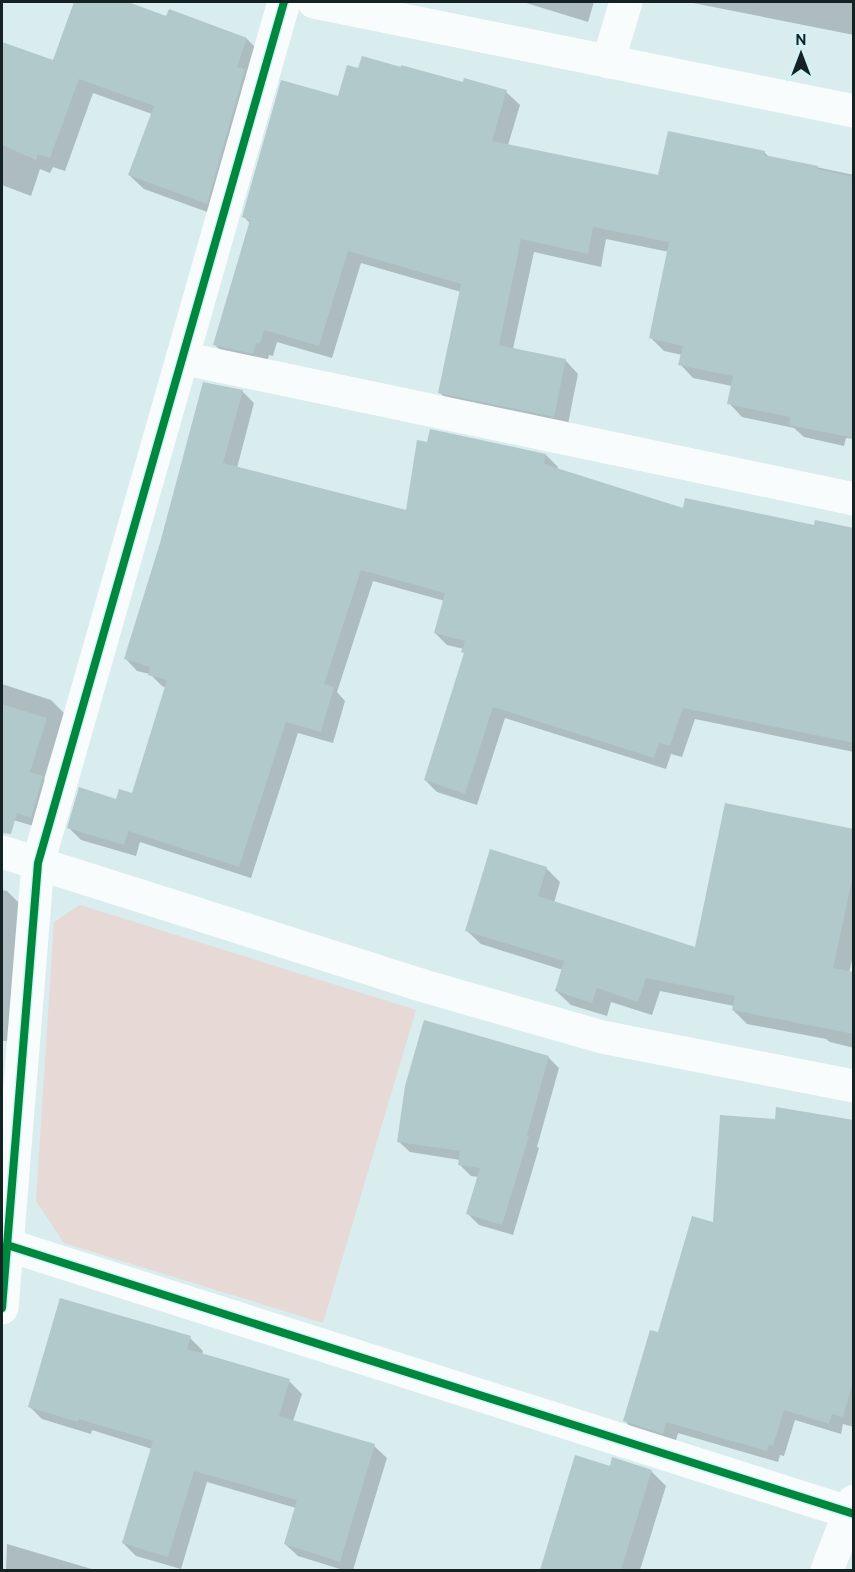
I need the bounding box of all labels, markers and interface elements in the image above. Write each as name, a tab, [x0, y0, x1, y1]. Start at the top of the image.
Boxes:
north arrow	[771, 24, 831, 84]
text: N	[795, 30, 807, 49]

